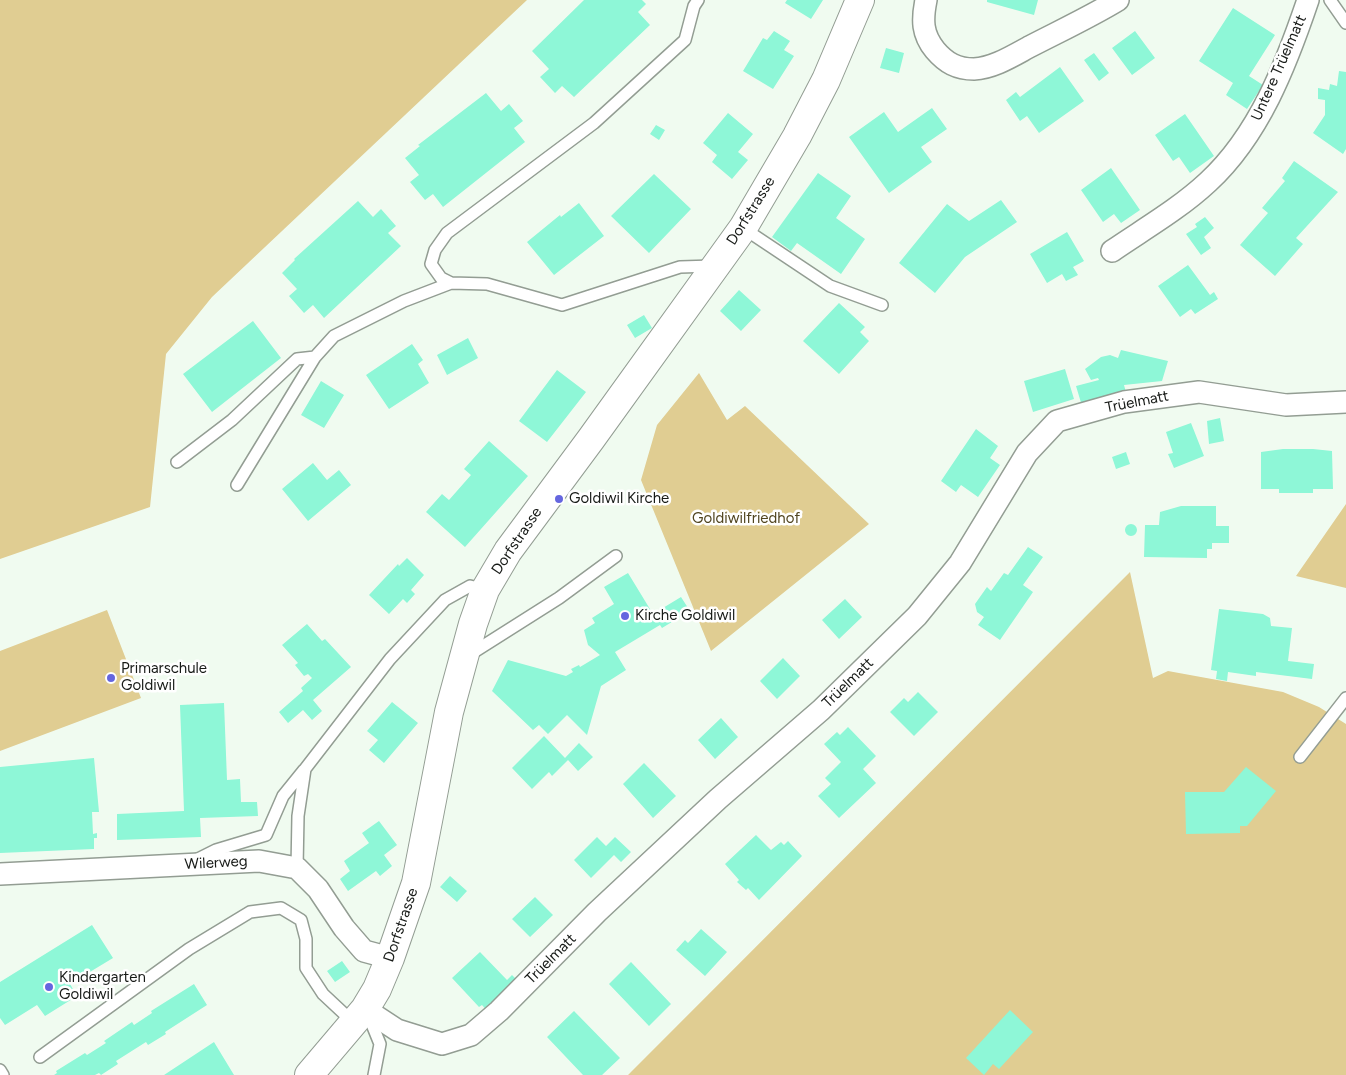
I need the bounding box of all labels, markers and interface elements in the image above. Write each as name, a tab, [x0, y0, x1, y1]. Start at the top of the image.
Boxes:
street label: Untere Trüelmatt	[1248, 12, 1310, 124]
street label: Dorfstrasse	[723, 174, 779, 248]
street label: Trüelmatt	[1104, 387, 1170, 417]
place label: Goldiwil Kirche	[569, 490, 669, 508]
marker: Goldiwil Kirche	[553, 493, 565, 505]
street label: Dorfstrasse	[488, 504, 546, 578]
park label: Goldiwilfriedhof	[692, 510, 800, 528]
place label: Kirche Goldiwil	[635, 607, 735, 625]
marker: Kirche Goldiwil	[619, 610, 631, 622]
street label: Trüelmatt	[819, 654, 877, 712]
place label: Primarschule Goldiwil	[121, 660, 207, 695]
marker: Primarschule Goldiwil	[105, 672, 117, 684]
street label: Wilerweg	[184, 852, 248, 874]
street label: Dorfstrasse	[380, 886, 422, 964]
street label: Trüelmatt	[522, 930, 580, 988]
place label: Kindergarten Goldiwil	[59, 969, 146, 1004]
marker: Kindergarten Goldiwil	[43, 981, 55, 993]

